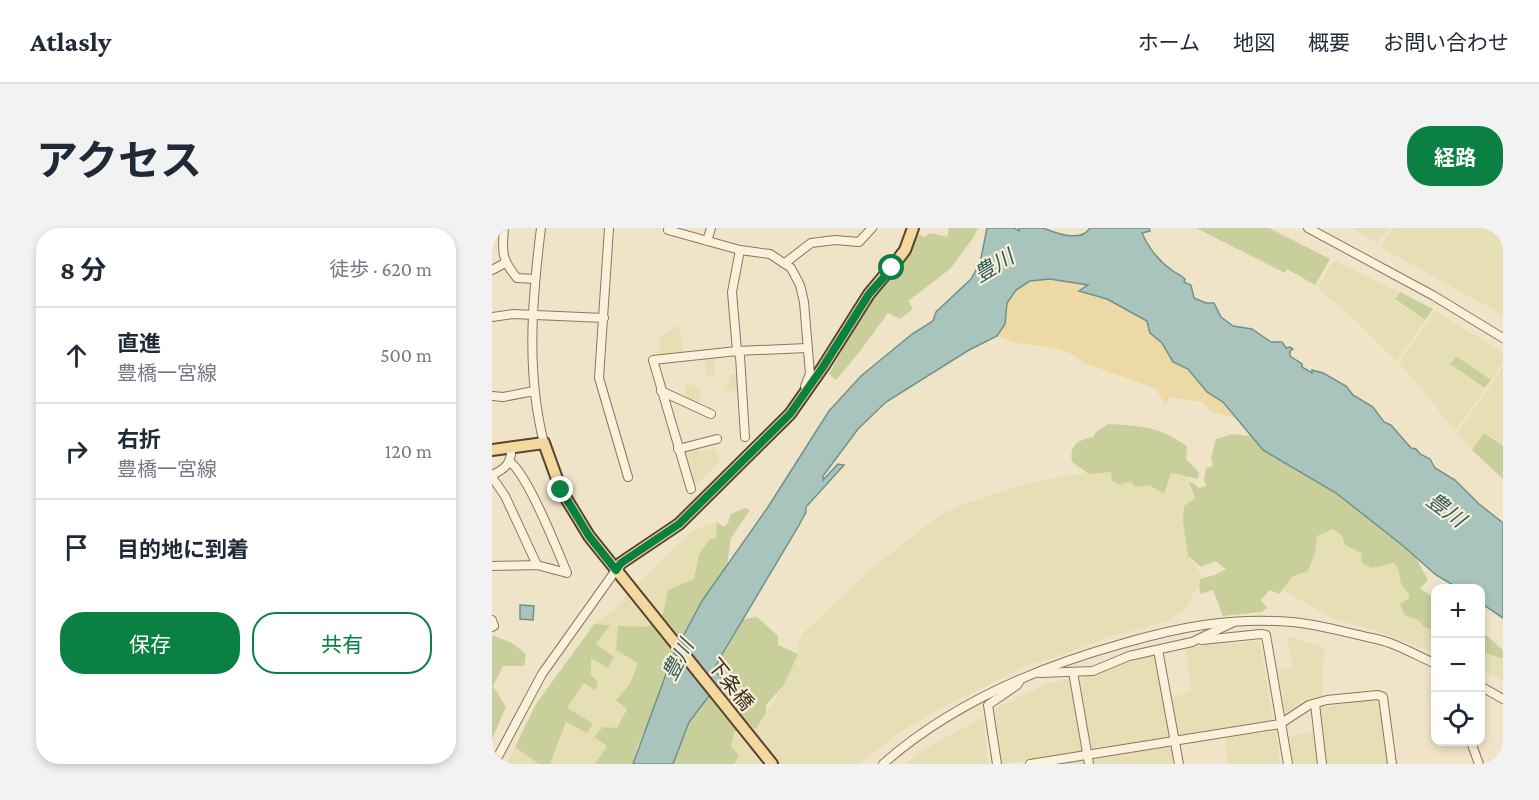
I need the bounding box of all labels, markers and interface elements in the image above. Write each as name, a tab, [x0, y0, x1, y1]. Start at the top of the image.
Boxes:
text: Atlasly	[30, 26, 111, 57]
text: ホーム	[1138, 31, 1200, 55]
text: 地図	[1233, 31, 1275, 55]
text: 概要	[1308, 31, 1350, 55]
text: お問い合わせ	[1383, 31, 1509, 55]
button: 経路	[1407, 126, 1503, 186]
text: アクセス	[36, 137, 202, 184]
water label: 豊川	[970, 244, 1020, 287]
route start	[878, 254, 904, 280]
text: 8 分	[60, 256, 106, 285]
text: 徒歩 · 620 m	[329, 258, 432, 280]
text: 直進	[117, 331, 161, 356]
icon: ahead	[60, 339, 93, 372]
text: 500 m	[380, 344, 432, 366]
text: 豊橋一宮線	[117, 362, 217, 384]
text: 右折	[117, 427, 161, 452]
icon: right	[60, 435, 93, 468]
text: 120 m	[385, 440, 432, 462]
text: 豊橋一宮線	[117, 458, 217, 480]
route end	[547, 476, 573, 502]
water label: 豊川	[1422, 488, 1472, 533]
icon: arrive	[60, 531, 93, 564]
text: 目的地に到着	[117, 537, 249, 562]
map controls	[1431, 584, 1485, 746]
button: +	[1431, 584, 1485, 638]
button: 保存	[60, 612, 240, 674]
button: 共有	[252, 612, 432, 674]
water label: 豊川	[658, 634, 699, 684]
button: −	[1431, 638, 1485, 692]
street label: 下条橋	[704, 654, 758, 714]
button: locate	[1431, 692, 1485, 746]

